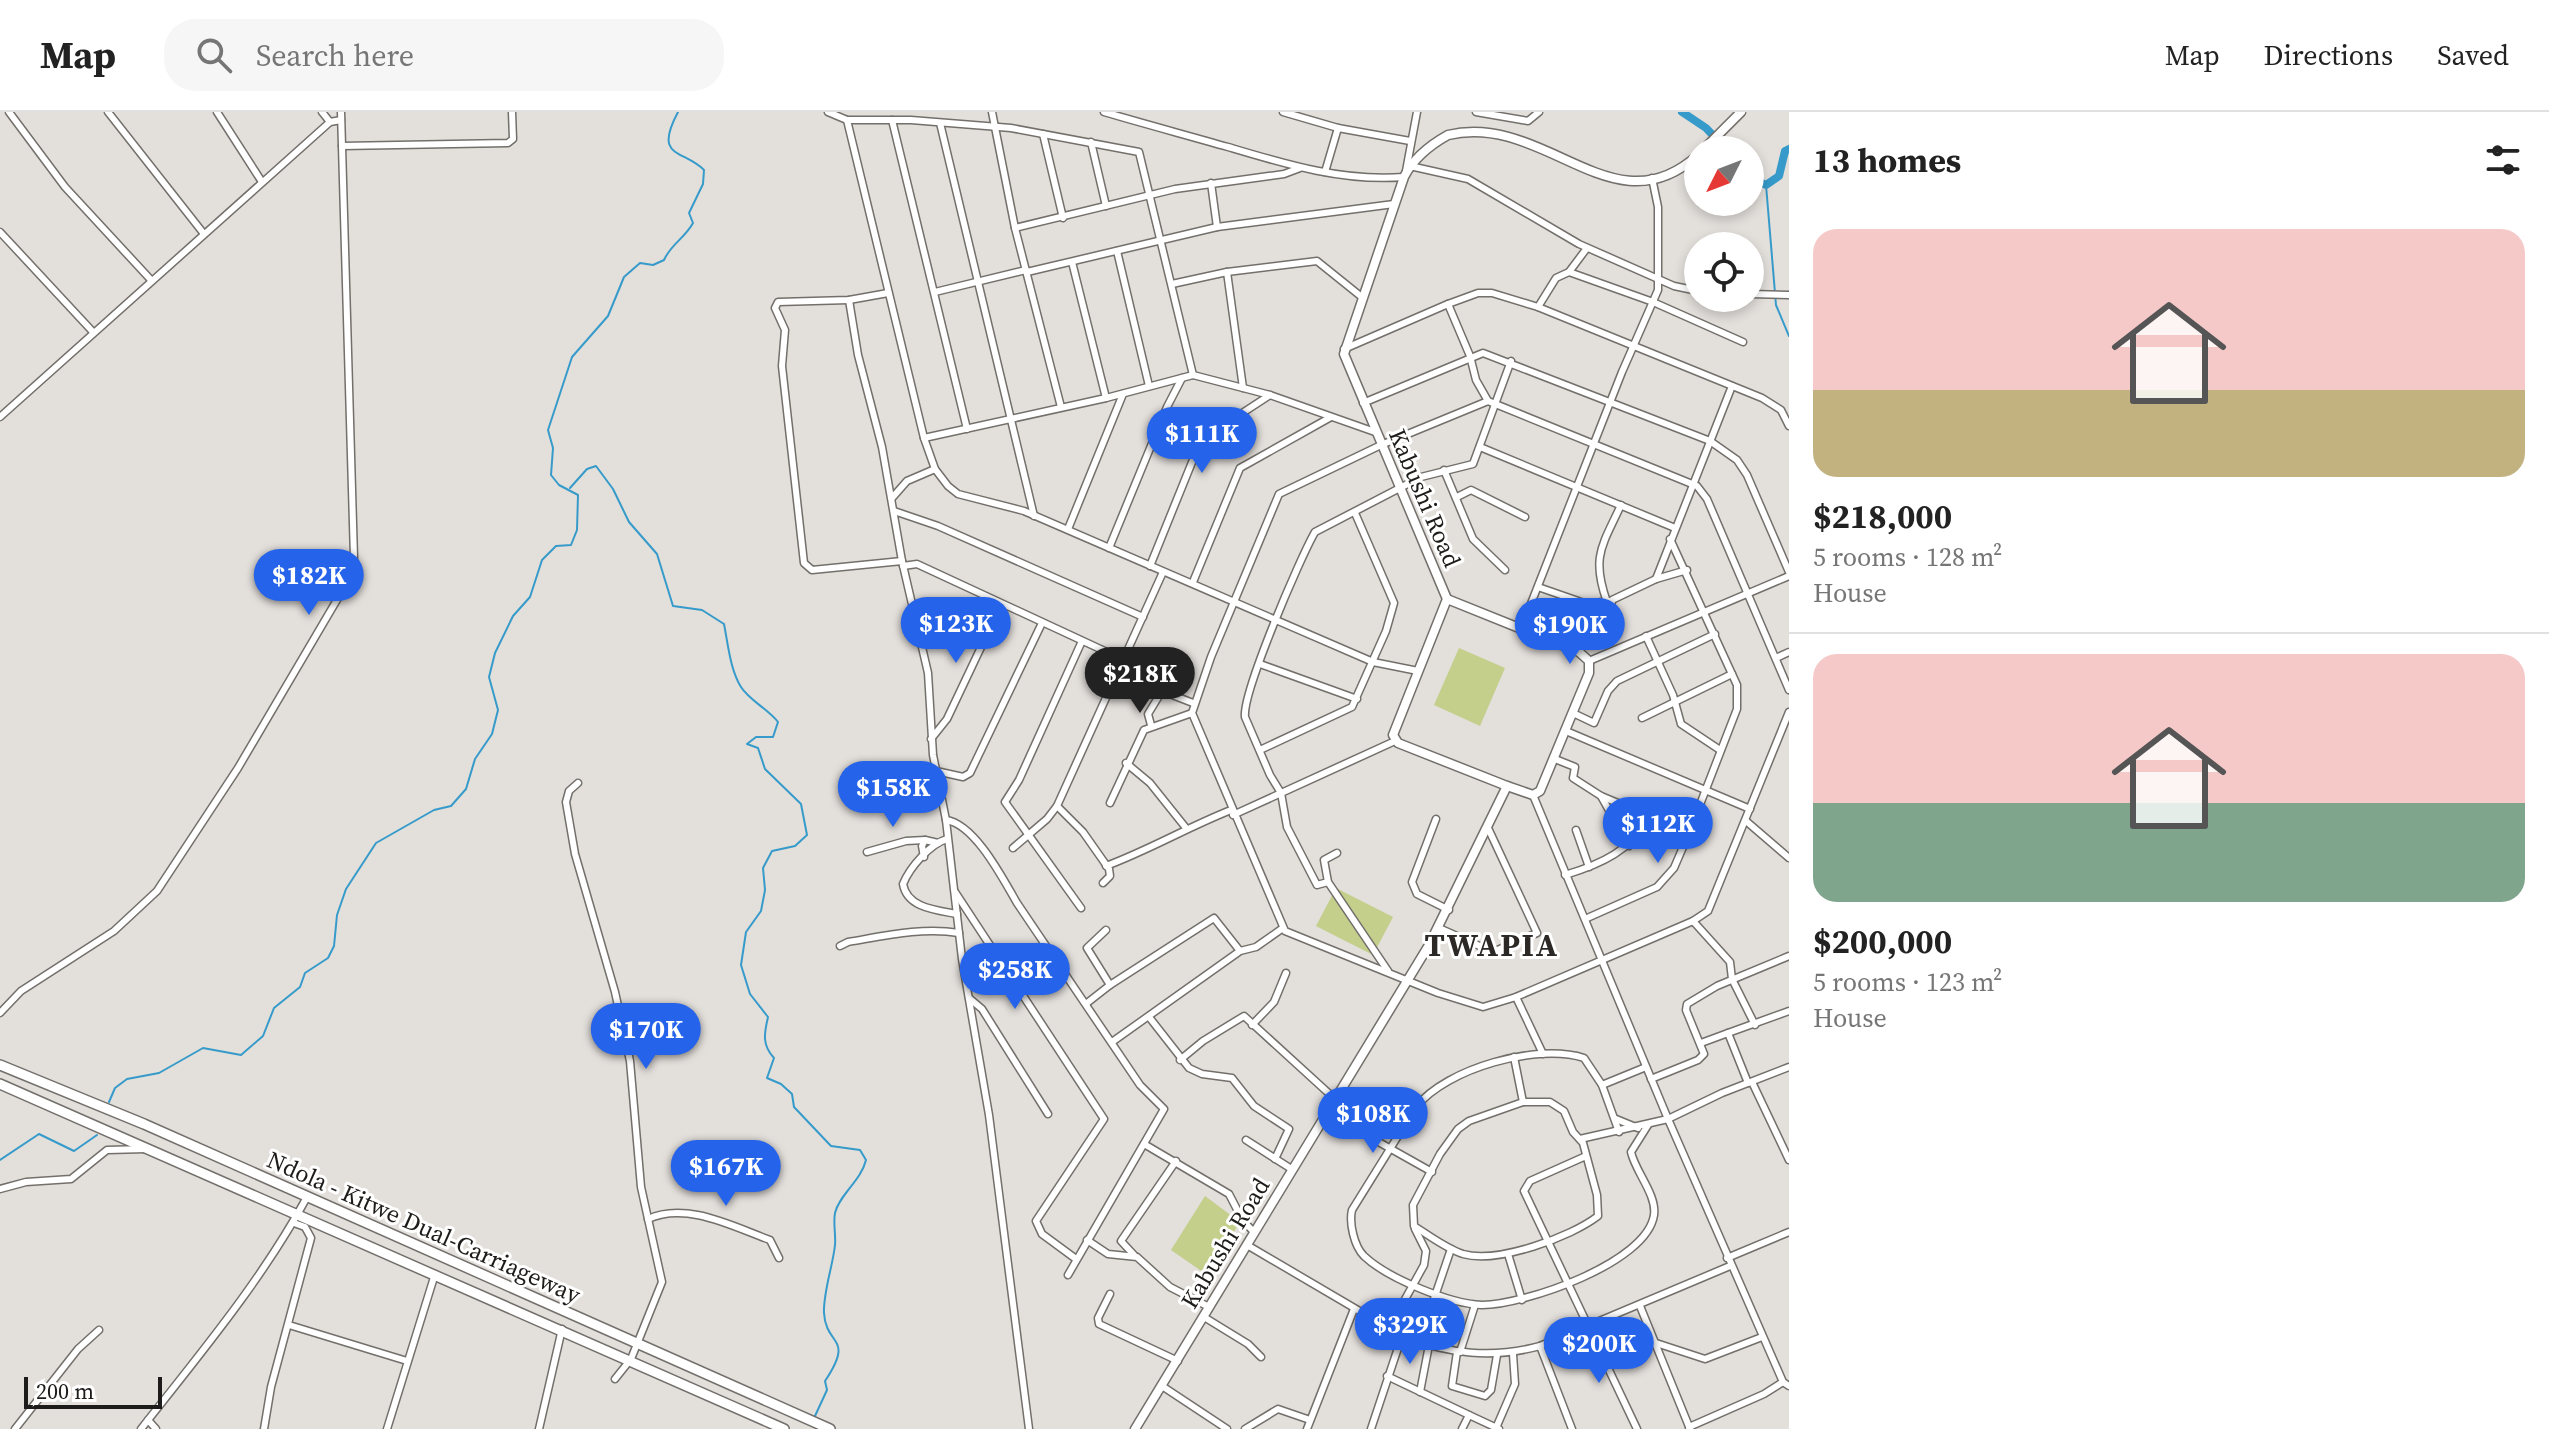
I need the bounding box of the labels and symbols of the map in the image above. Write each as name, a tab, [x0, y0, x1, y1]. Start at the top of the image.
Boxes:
north arrow	[1684, 136, 1764, 216]
pin: $111K	[1146, 407, 1258, 475]
street label: Kabushi Road	[1381, 424, 1469, 573]
pin: $182K	[253, 549, 365, 617]
pin: $123K	[900, 597, 1012, 665]
pin: $190K	[1514, 598, 1626, 666]
pin: $218K	[1084, 647, 1196, 715]
pin: $158K	[837, 761, 949, 829]
pin: $112K	[1602, 797, 1714, 865]
district label: TWAPIA	[1425, 923, 1559, 967]
pin: $258K	[959, 943, 1071, 1011]
pin: $170K	[590, 1003, 702, 1071]
pin: $108K	[1317, 1087, 1429, 1155]
pin: $167K	[670, 1140, 782, 1208]
street label: Ndola - Kitwe Dual-Carriageway	[262, 1143, 587, 1311]
street label: Kabushi Road	[1173, 1171, 1277, 1315]
pin: $329K	[1354, 1298, 1466, 1366]
pin: $200K	[1543, 1317, 1655, 1385]
scale bar	[24, 1373, 162, 1409]

